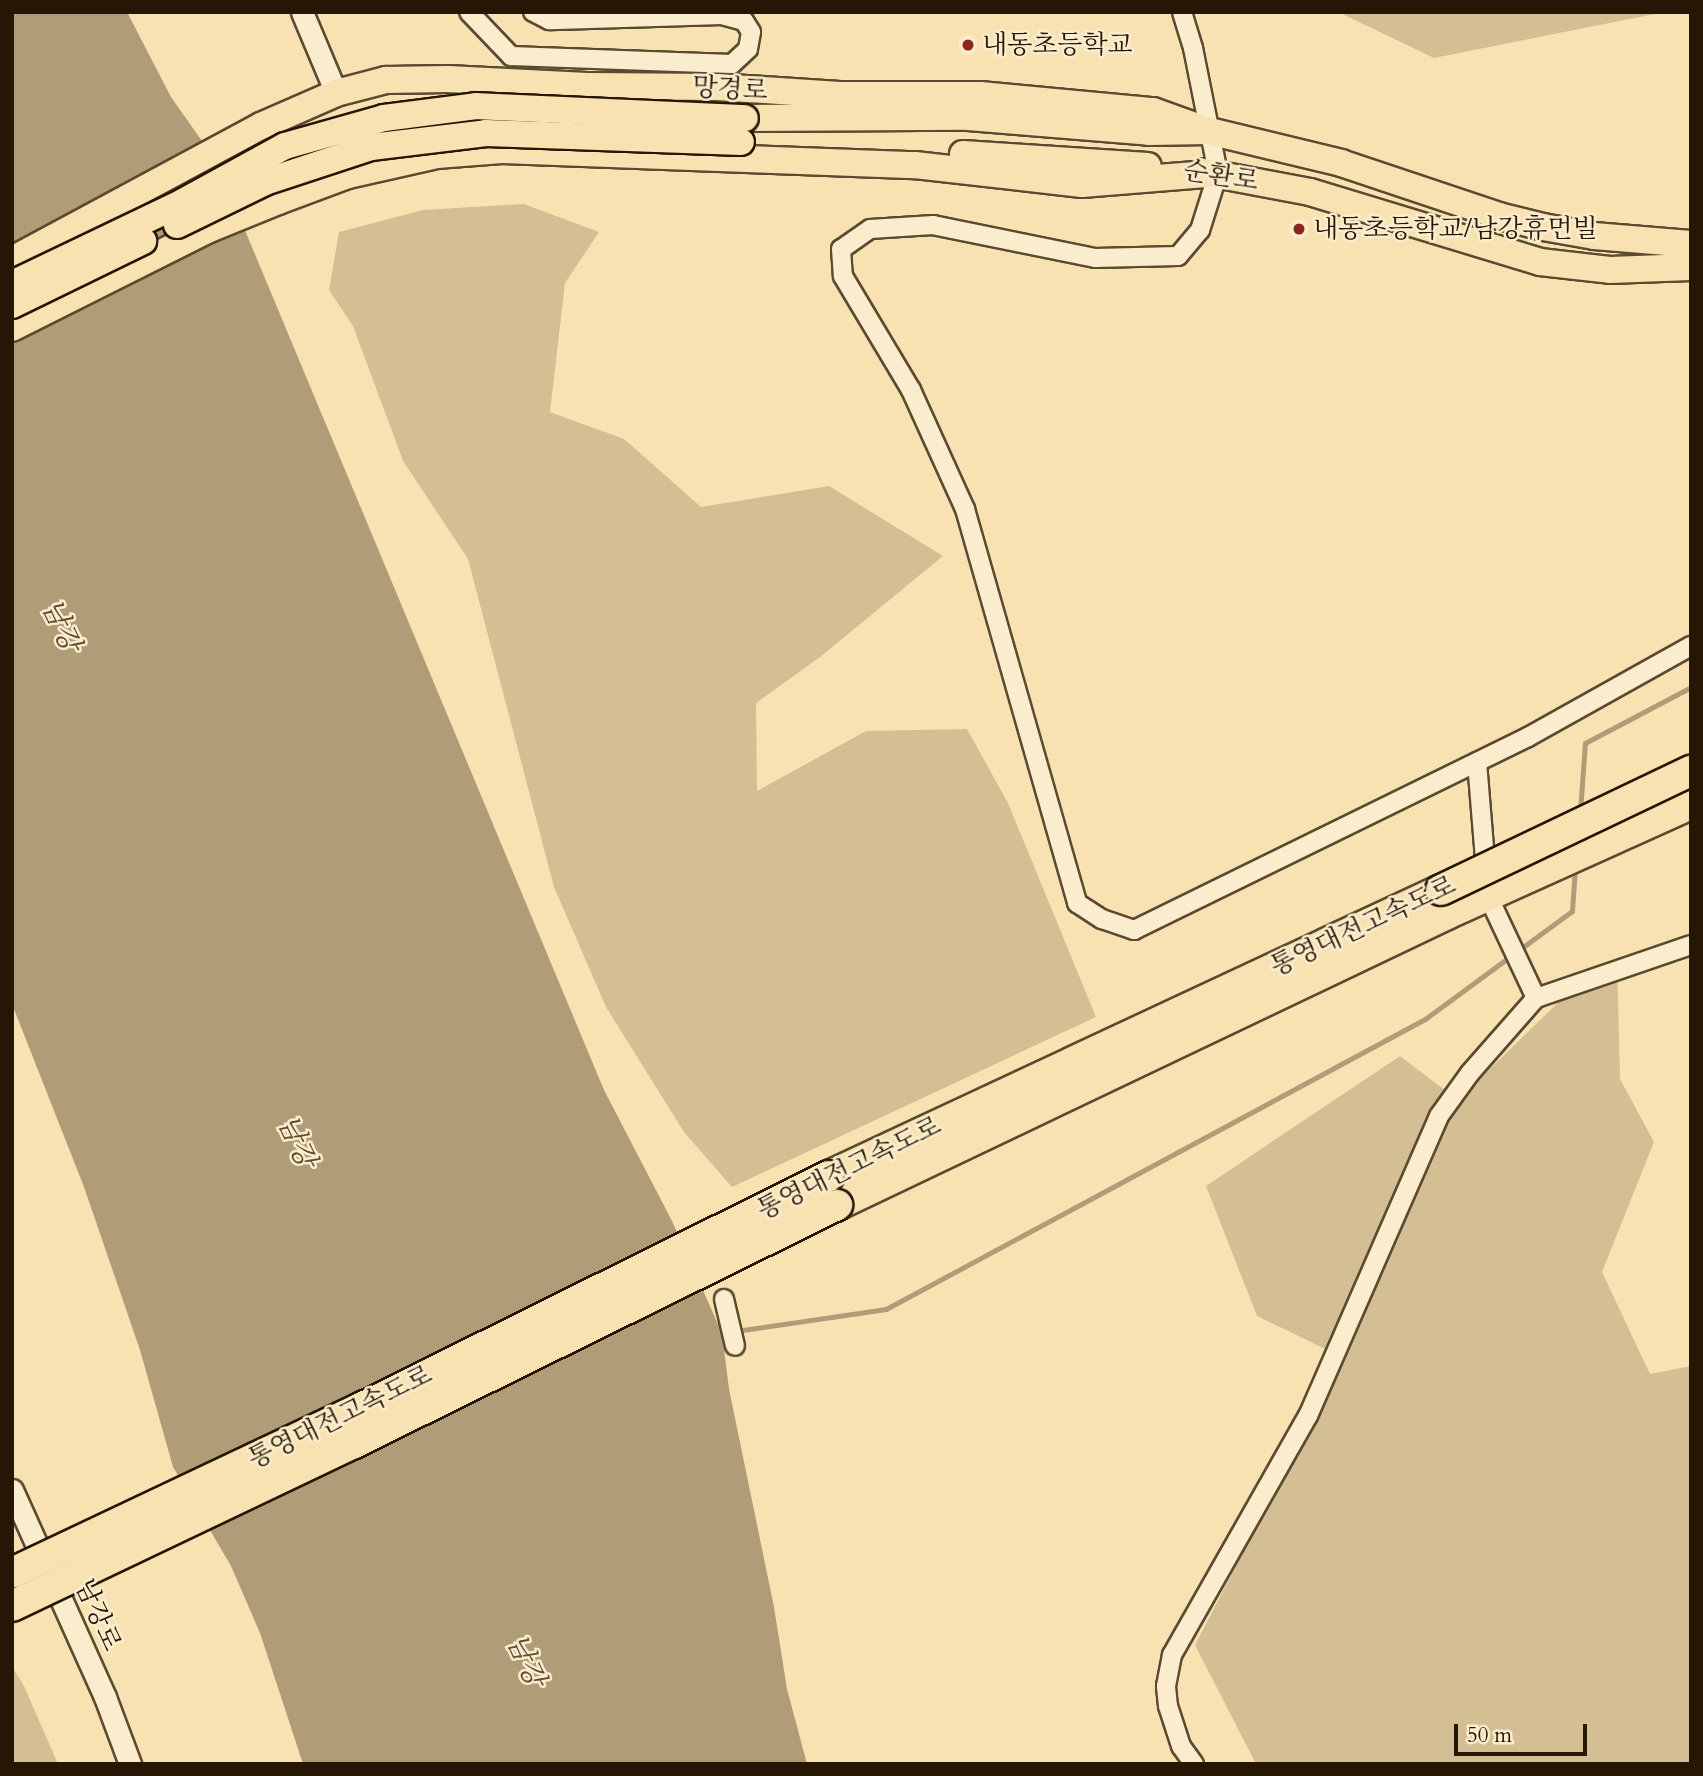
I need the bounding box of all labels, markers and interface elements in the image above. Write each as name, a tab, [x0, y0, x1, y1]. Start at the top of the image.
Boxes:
place label: 내동초등학교	[982, 29, 1133, 61]
marker: 내동초등학교	[960, 37, 976, 53]
street label: 망경로	[692, 71, 768, 107]
street label: 순환로	[1181, 155, 1261, 197]
place label: 내동초등학교/남강휴먼빌	[1313, 213, 1598, 245]
marker: 내동초등학교/남강휴먼빌	[1291, 221, 1307, 237]
water label: 남강	[34, 593, 88, 657]
street label: 통영대전고속도로	[1265, 869, 1461, 983]
water label: 남강	[271, 1109, 323, 1173]
street label: 통영대전고속도로	[752, 1110, 946, 1226]
street label: 통영대전고속도로	[243, 1359, 437, 1475]
street label: 남강로	[68, 1574, 128, 1656]
water label: 남강	[500, 1628, 552, 1692]
scale bar	[1458, 1710, 1591, 1754]
text: 50 m	[1467, 1721, 1512, 1750]

